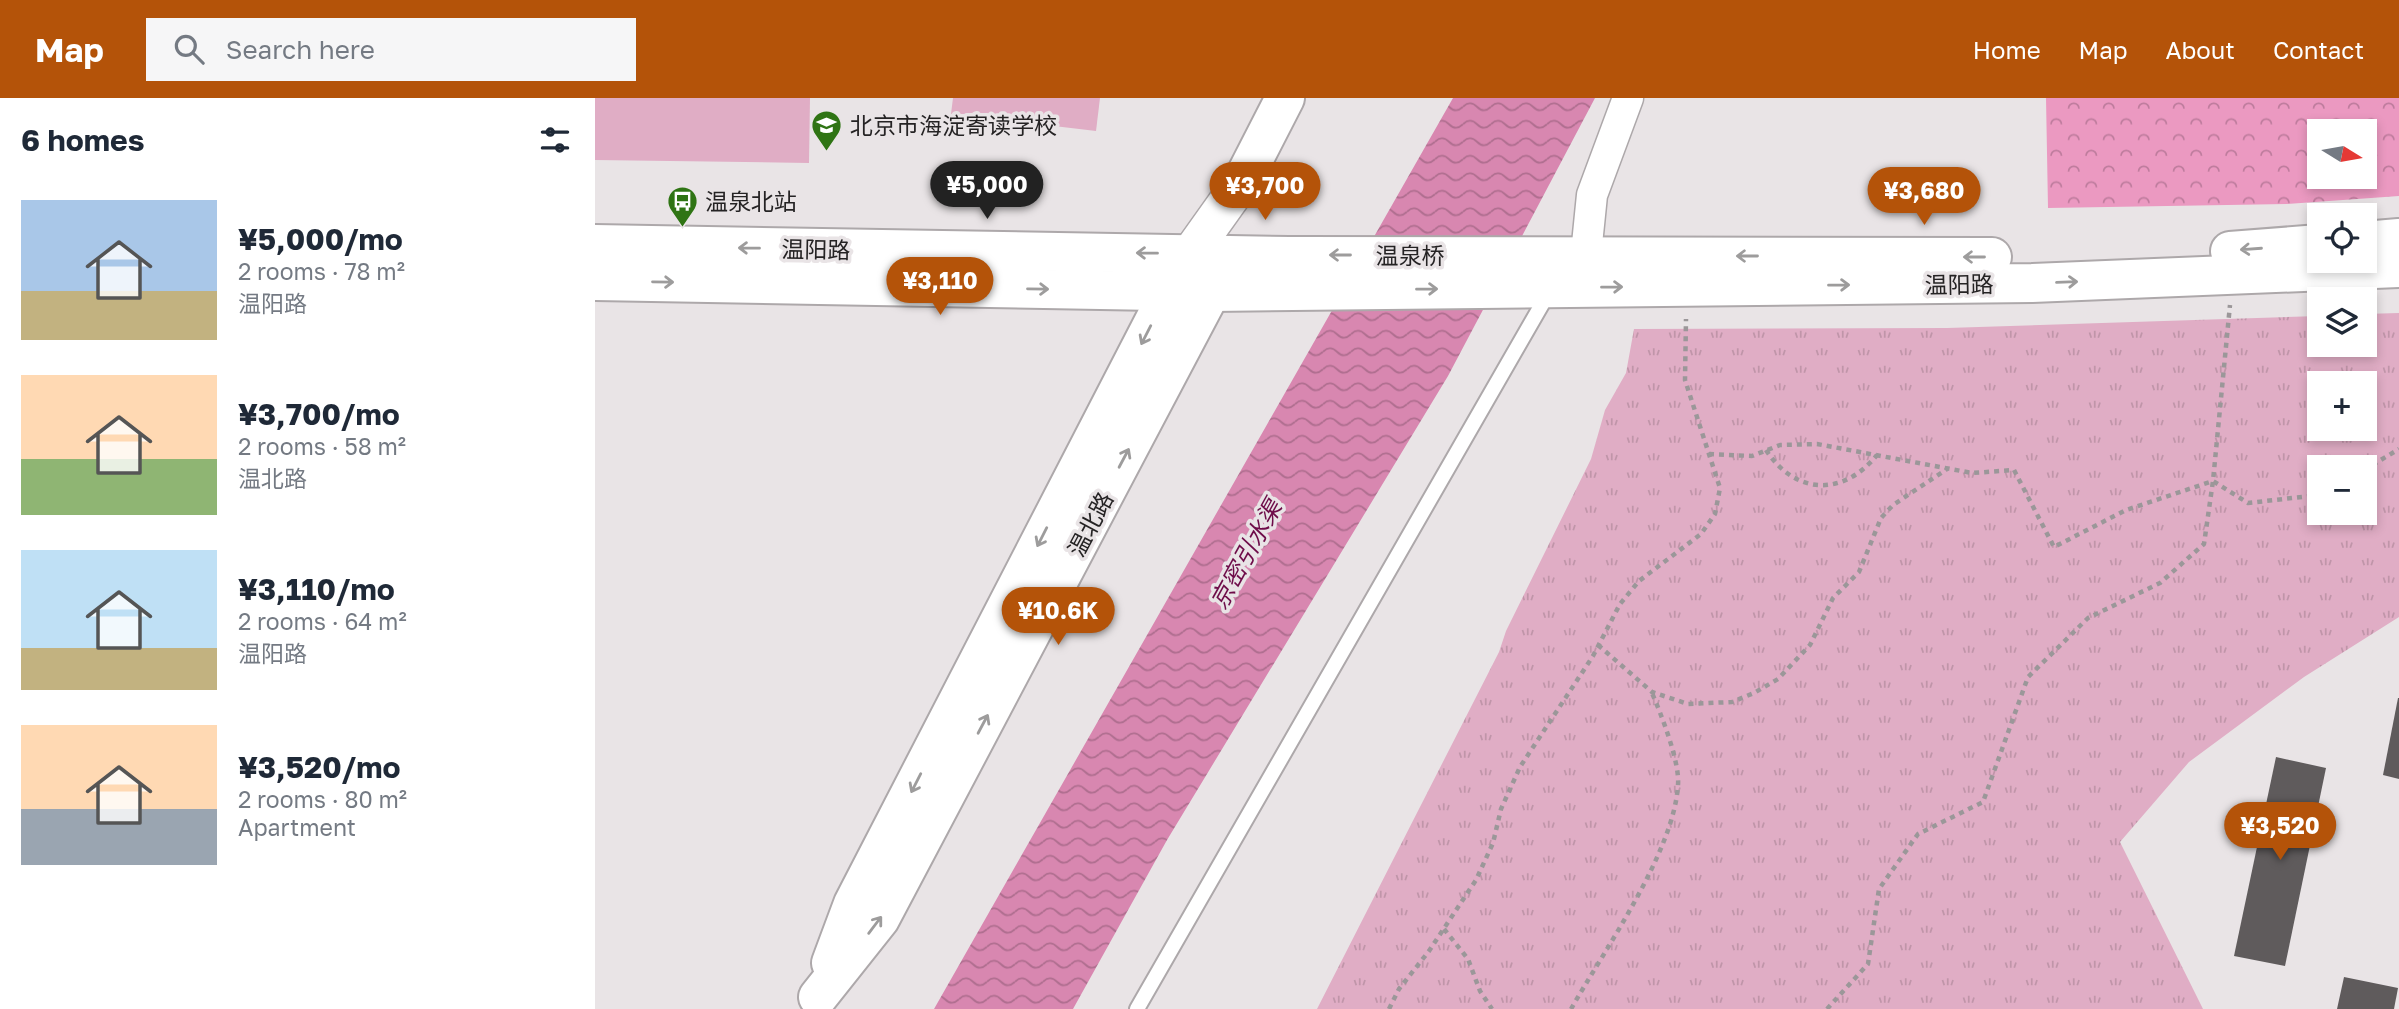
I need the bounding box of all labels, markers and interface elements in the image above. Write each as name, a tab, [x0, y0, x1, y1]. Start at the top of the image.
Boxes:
search box	[146, 18, 636, 81]
text: Map	[35, 30, 104, 69]
icon: search	[170, 30, 208, 68]
text: Search here	[226, 34, 375, 65]
text: Home	[1973, 35, 2041, 64]
text: Map	[2079, 35, 2128, 64]
text: About	[2166, 35, 2235, 64]
text: Contact	[2273, 35, 2364, 64]
school or university icon: 北京市海淀寄读学校	[810, 108, 844, 152]
place label: 北京市海淀寄读学校	[850, 111, 1057, 139]
north arrow	[2307, 119, 2377, 189]
map controls	[2307, 119, 2377, 525]
icon: filters	[536, 121, 574, 159]
text: 6 homes	[21, 122, 144, 158]
pin: ¥5,000	[930, 162, 1044, 221]
pin: ¥3,700	[1208, 162, 1322, 222]
pin: ¥3,680	[1867, 167, 1981, 227]
text: ¥5,000	[946, 170, 1028, 198]
text: ¥3,700	[1225, 171, 1305, 199]
text: ¥3,680	[1884, 176, 1964, 204]
bus stop icon: 温泉北站	[665, 184, 699, 228]
place label: 温泉北站	[705, 187, 797, 215]
button: locate	[2307, 203, 2377, 273]
text: ¥5,000/mo	[238, 221, 403, 257]
icon: home	[77, 228, 161, 312]
street label: 温阳路	[781, 234, 851, 264]
one-way arrow	[737, 241, 760, 255]
street label: 温泉桥	[1376, 241, 1445, 269]
one-way arrow	[2240, 243, 2262, 256]
one-way arrow	[1136, 246, 1159, 260]
one-way arrow	[1329, 248, 1352, 262]
one-way arrow	[1736, 249, 1759, 263]
one-way arrow	[1963, 250, 1986, 264]
text: 2 rooms · 78 m²	[238, 257, 405, 285]
pin: ¥3,110	[883, 258, 997, 317]
text: ¥3,110	[902, 266, 978, 294]
street label: 温阳路	[1924, 269, 1994, 299]
one-way arrow	[651, 275, 674, 289]
one-way arrow	[2055, 275, 2078, 289]
one-way arrow	[1828, 278, 1851, 292]
one-way arrow	[1600, 280, 1623, 294]
one-way arrow	[1026, 282, 1049, 296]
one-way arrow	[1415, 282, 1438, 296]
button: layers	[2307, 287, 2377, 357]
text: 温阳路	[238, 289, 307, 317]
one-way arrow	[1139, 324, 1153, 345]
button: +	[2307, 371, 2377, 441]
text: ¥3,700/mo	[238, 396, 400, 432]
icon: home	[77, 403, 161, 487]
text: 2 rooms · 58 m²	[238, 432, 406, 460]
one-way arrow	[1117, 449, 1131, 469]
button: −	[2307, 455, 2377, 525]
text: 温北路	[238, 464, 307, 492]
street label: 温北路	[1061, 487, 1119, 561]
water label: 京密引水渠	[1203, 492, 1288, 614]
one-way arrow	[1035, 526, 1049, 547]
text: ¥3,110/mo	[238, 571, 395, 607]
icon: home	[77, 578, 161, 662]
pin: ¥10.6K	[1001, 588, 1115, 647]
text: ¥10.6K	[1018, 596, 1098, 624]
text: 2 rooms · 64 m²	[238, 607, 407, 635]
text: 温阳路	[238, 639, 307, 667]
one-way arrow	[977, 715, 991, 735]
text: ¥3,520/mo	[238, 749, 400, 785]
icon: home	[77, 753, 161, 837]
one-way arrow	[908, 772, 922, 793]
text: 2 rooms · 80 m²	[238, 785, 407, 813]
pin: ¥3,520	[2223, 802, 2337, 862]
text: ¥3,520	[2240, 811, 2320, 839]
text: Apartment	[238, 813, 356, 841]
one-way arrow	[868, 916, 883, 934]

